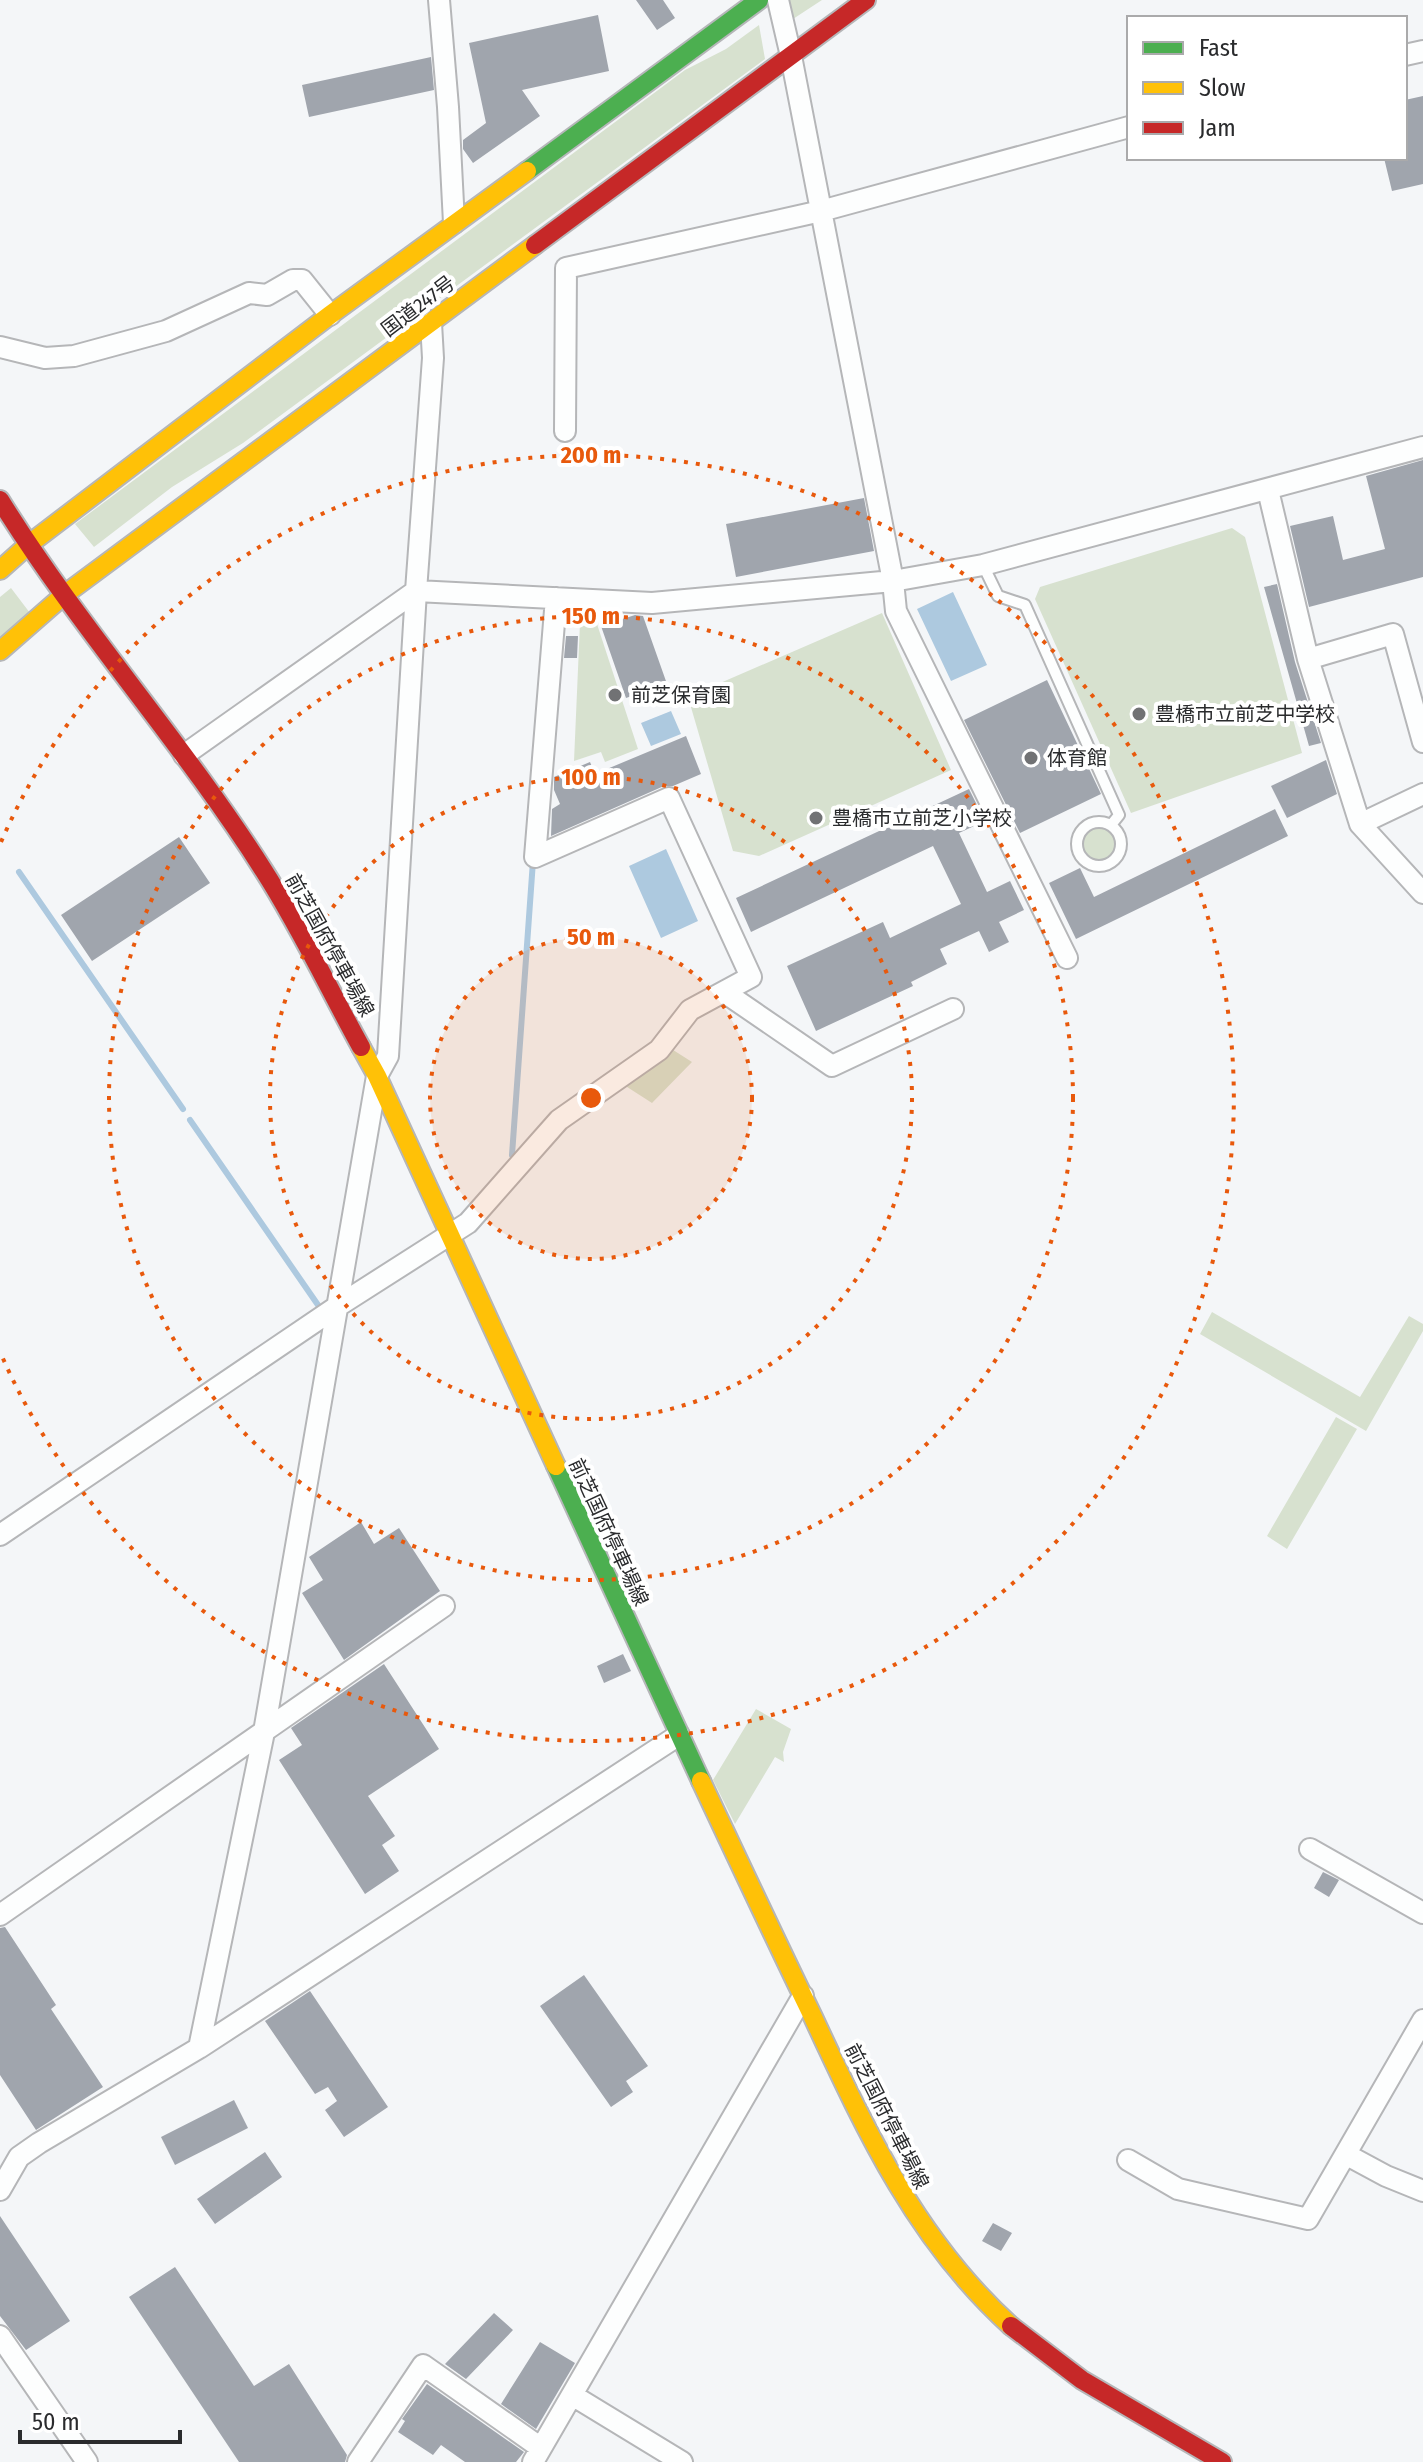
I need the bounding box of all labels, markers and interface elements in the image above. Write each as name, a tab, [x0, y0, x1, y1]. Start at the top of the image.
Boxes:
legend	[1127, 16, 1407, 160]
text: Fast	[1199, 34, 1238, 62]
text: Slow	[1199, 74, 1246, 102]
text: Jam	[1199, 114, 1236, 142]
street label: 国道247号	[377, 271, 459, 341]
text: 200 m	[560, 441, 621, 469]
text: 150 m	[562, 602, 620, 630]
place label: 前芝保育園	[631, 683, 731, 707]
marker: 前芝保育園	[606, 686, 624, 704]
place label: 豊橋市立前芝中学校	[1155, 702, 1335, 726]
marker: 豊橋市立前芝中学校	[1130, 705, 1148, 723]
place label: 体育館	[1047, 746, 1107, 770]
marker: 体育館	[1022, 749, 1040, 767]
text: 100 m	[561, 763, 621, 791]
place label: 豊橋市立前芝小学校	[832, 806, 1012, 830]
marker: 豊橋市立前芝小学校	[807, 809, 825, 827]
street label: 前芝国府停車場線	[281, 869, 379, 1021]
text: 50 m	[567, 923, 615, 951]
centre of rings	[577, 1084, 605, 1112]
street label: 前芝国府停車場線	[564, 1454, 654, 1610]
street label: 前芝国府停車場線	[840, 2039, 934, 2193]
scale bar	[20, 2394, 180, 2444]
text: 50 m	[32, 2408, 80, 2436]

